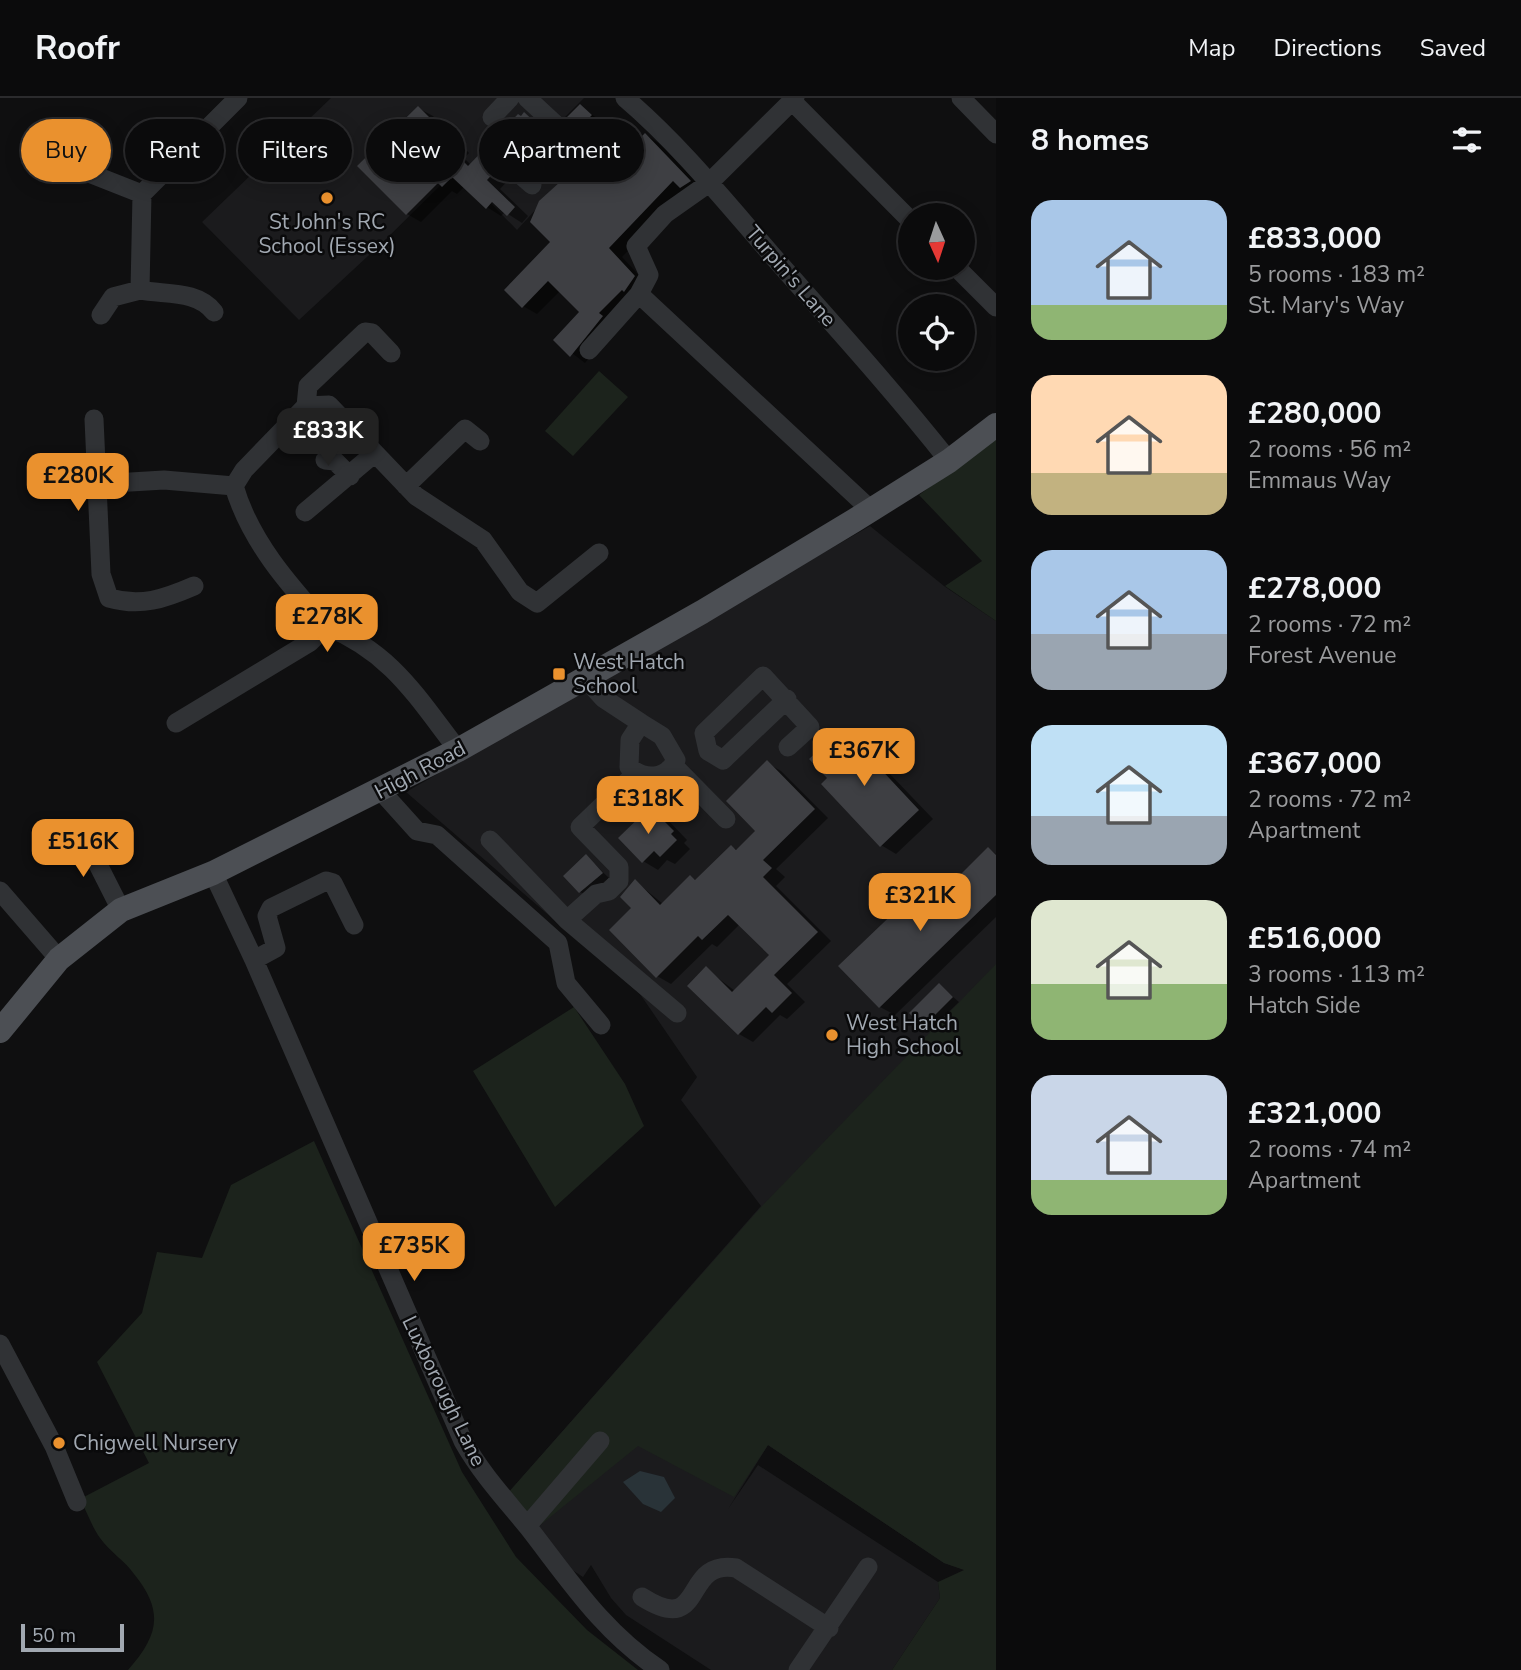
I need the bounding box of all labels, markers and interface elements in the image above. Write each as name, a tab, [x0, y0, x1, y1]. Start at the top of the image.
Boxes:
text: Roofr	[35, 26, 120, 71]
text: Map	[1188, 32, 1235, 64]
text: Directions	[1273, 32, 1382, 64]
text: Saved	[1420, 32, 1486, 64]
chip: Buy	[21, 119, 111, 182]
chip: Rent	[125, 119, 224, 182]
chip: Filters	[238, 119, 352, 182]
chip: New	[366, 119, 465, 182]
chip: Apartment	[479, 119, 644, 182]
text: 8 homes	[1031, 120, 1149, 161]
icon: filters	[1448, 121, 1486, 159]
marker: St John's RC School (Essex)	[319, 190, 335, 206]
north arrow	[898, 203, 975, 280]
map controls	[898, 203, 975, 371]
place label: St John's RC School (Essex)	[258, 208, 396, 260]
text: £833,000	[1248, 218, 1381, 259]
street label: Turpin's Lane	[739, 220, 843, 332]
icon: home	[1087, 228, 1171, 312]
text: 5 rooms · 183 m²	[1248, 259, 1425, 290]
text: St. Mary's Way	[1248, 290, 1404, 321]
button: locate	[898, 294, 975, 371]
text: £280,000	[1248, 393, 1381, 434]
icon: home	[1087, 403, 1171, 487]
pin: £833K	[279, 408, 377, 468]
text: £833K	[293, 415, 363, 446]
text: 2 rooms · 56 m²	[1248, 434, 1411, 465]
pin: £280K	[29, 454, 127, 513]
text: £280K	[43, 460, 113, 491]
text: Emmaus Way	[1248, 465, 1391, 496]
text: £278,000	[1248, 568, 1381, 609]
icon: home	[1087, 578, 1171, 662]
pin: £278K	[278, 594, 376, 654]
text: £278K	[292, 601, 362, 632]
text: 2 rooms · 72 m²	[1248, 609, 1411, 640]
text: Forest Avenue	[1248, 640, 1396, 671]
place label: West Hatch School	[573, 648, 685, 700]
marker: West Hatch School	[551, 666, 567, 682]
pin: £367K	[815, 728, 913, 788]
street label: High Road	[370, 734, 470, 806]
text: £367K	[829, 735, 899, 766]
text: £367,000	[1248, 743, 1381, 784]
icon: home	[1087, 753, 1171, 837]
pin: £318K	[599, 776, 697, 836]
text: £318K	[613, 783, 683, 814]
text: 2 rooms · 72 m²	[1248, 784, 1411, 815]
text: Apartment	[1248, 815, 1360, 846]
pin: £516K	[34, 820, 132, 879]
text: £516K	[48, 826, 118, 857]
pin: £321K	[871, 874, 969, 933]
text: £321K	[885, 880, 955, 911]
text: £516,000	[1248, 918, 1381, 959]
icon: home	[1087, 928, 1171, 1012]
text: 3 rooms · 113 m²	[1248, 959, 1425, 990]
text: Hatch Side	[1248, 990, 1360, 1021]
place label: West Hatch High School	[846, 1009, 961, 1061]
marker: West Hatch High School	[824, 1027, 840, 1043]
text: £321,000	[1248, 1093, 1381, 1134]
icon: home	[1087, 1103, 1171, 1187]
text: 2 rooms · 74 m²	[1248, 1134, 1411, 1165]
text: Apartment	[1248, 1165, 1360, 1196]
pin: £735K	[365, 1224, 463, 1283]
text: £735K	[379, 1230, 449, 1261]
street label: Luxborough Lane	[395, 1311, 493, 1471]
place label: Chigwell Nursery	[73, 1429, 238, 1457]
marker: Chigwell Nursery	[51, 1435, 67, 1451]
scale bar	[21, 1621, 124, 1653]
text: 50 m	[32, 1623, 76, 1649]

